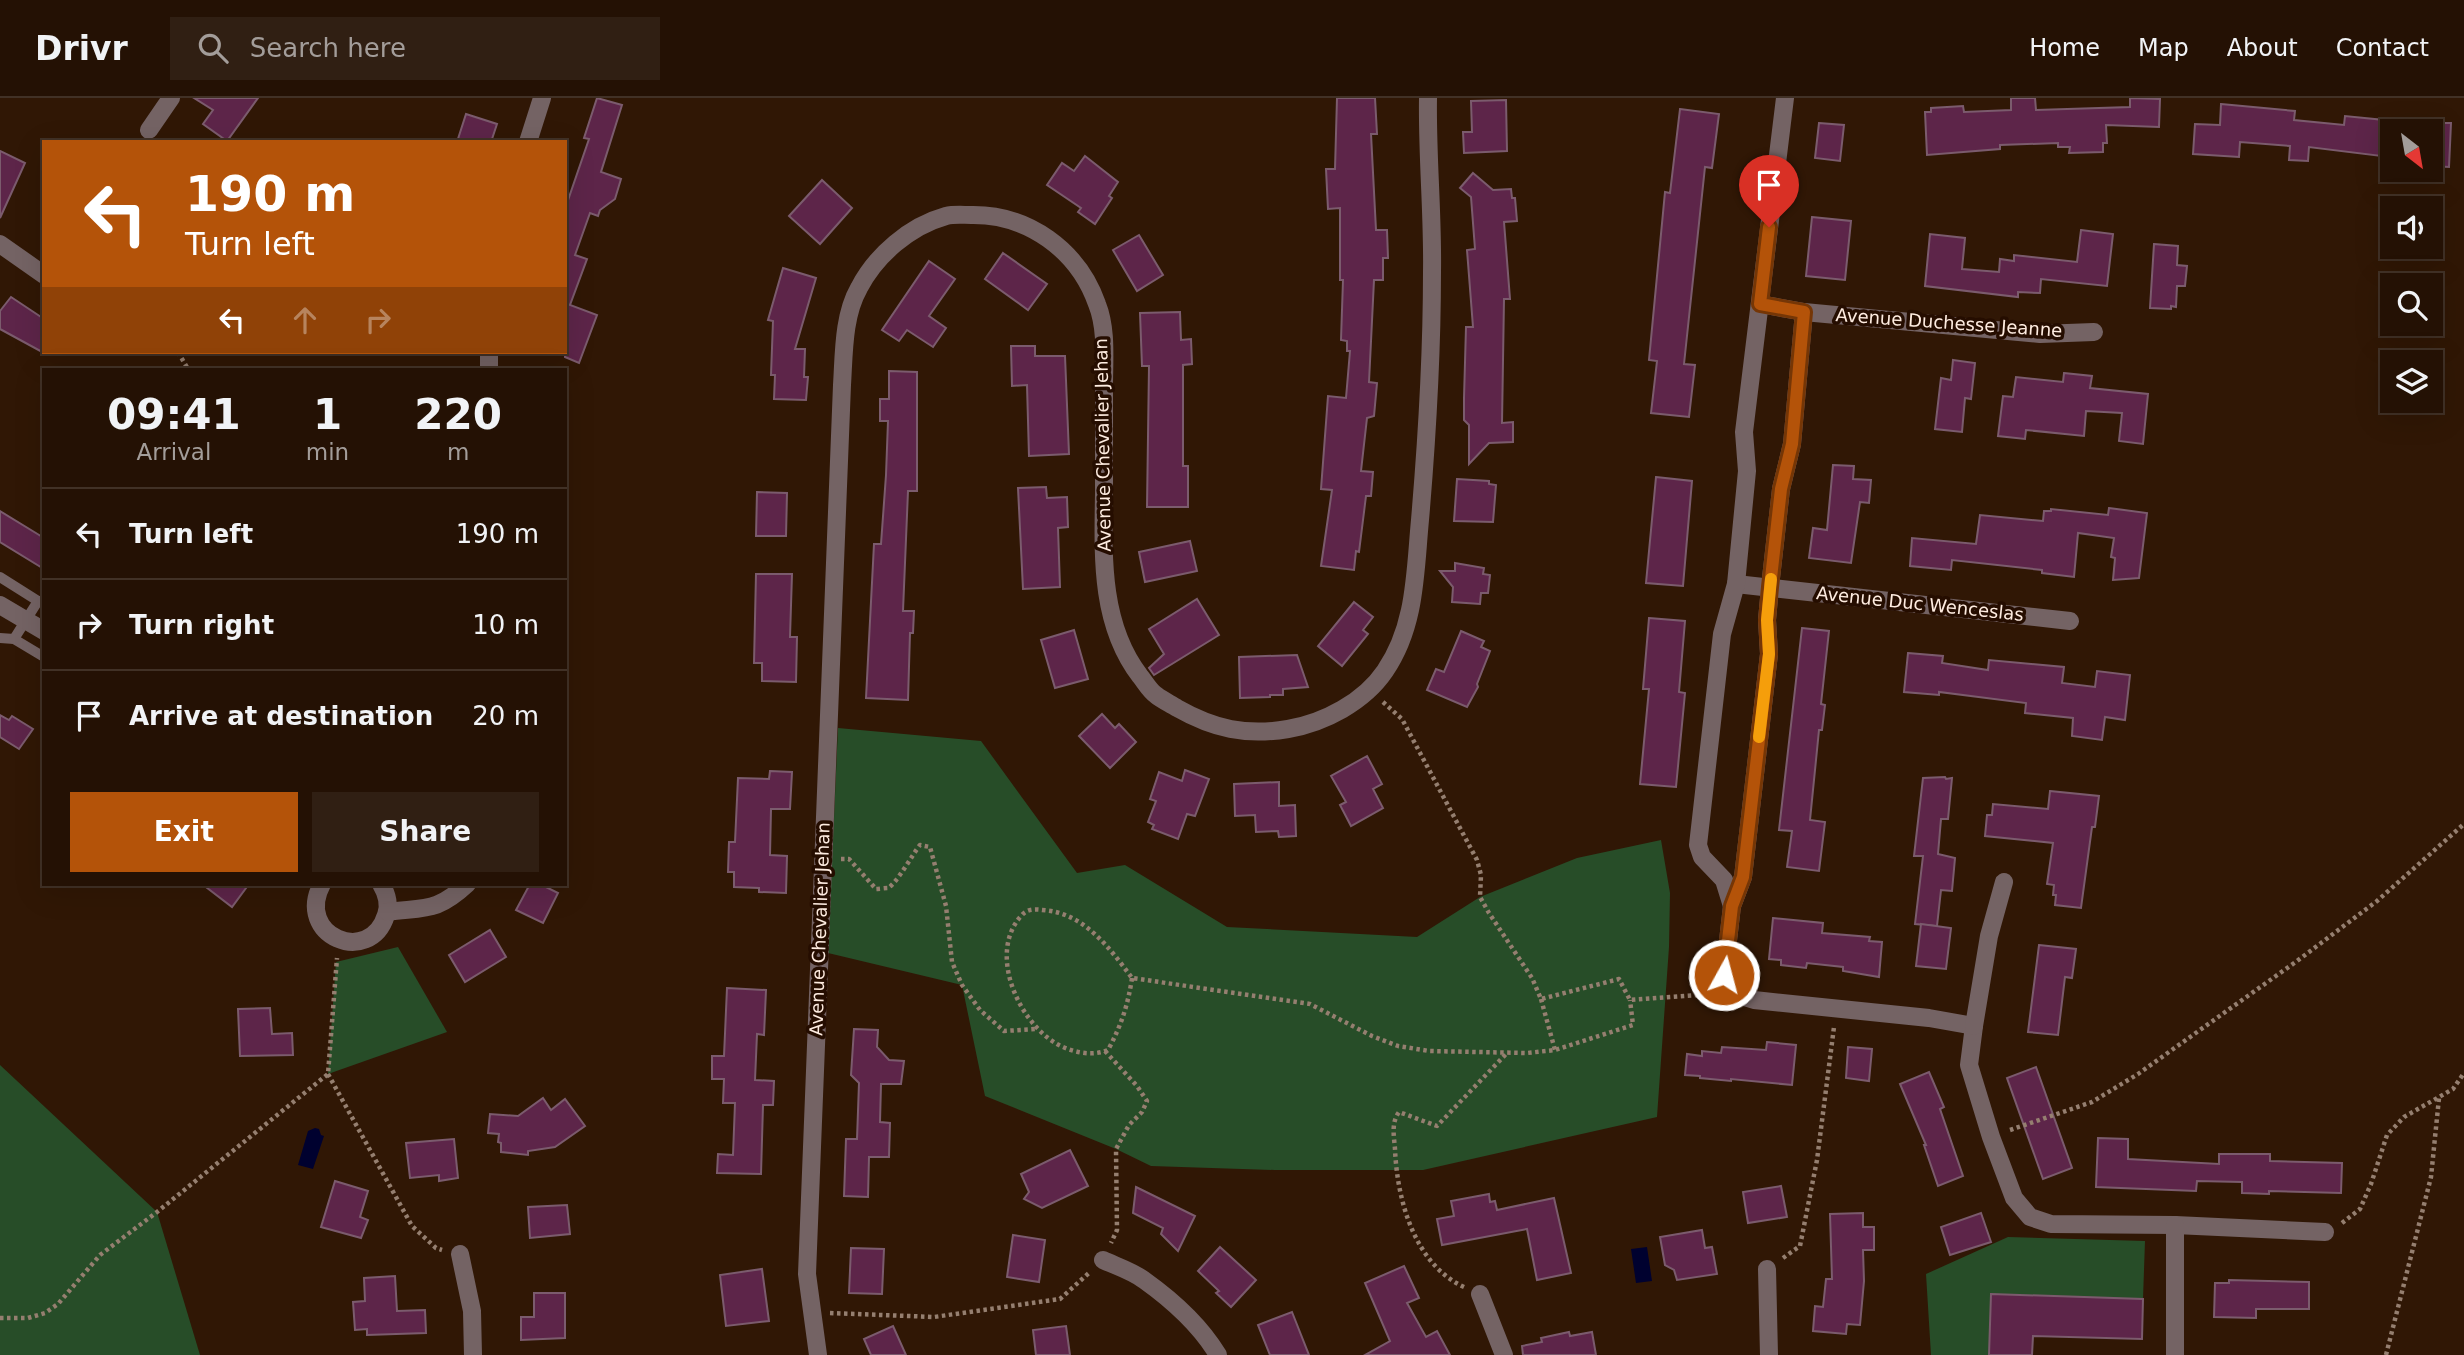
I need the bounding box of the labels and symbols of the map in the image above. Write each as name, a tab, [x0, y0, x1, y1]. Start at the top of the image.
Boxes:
north arrow	[2380, 119, 2443, 182]
pin	[1739, 155, 1799, 227]
street label: Avenue Duchesse Jeanne	[1835, 304, 2063, 341]
street label: Avenue Chevalier Jehan	[1090, 338, 1115, 552]
street label: Avenue Duc Wenceslas	[1815, 582, 2025, 625]
street label: Avenue Chevalier Jehan	[805, 822, 834, 1036]
position arrow	[1687, 938, 1761, 1012]

